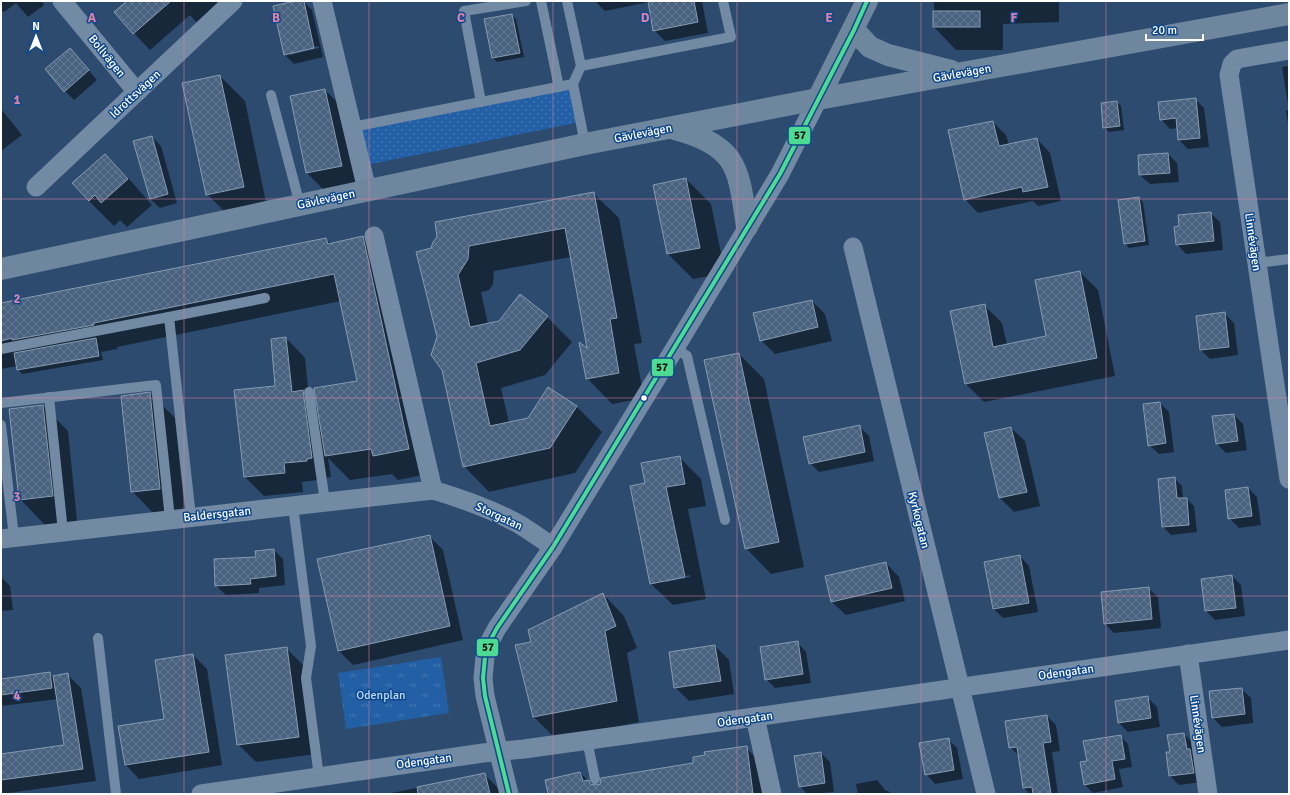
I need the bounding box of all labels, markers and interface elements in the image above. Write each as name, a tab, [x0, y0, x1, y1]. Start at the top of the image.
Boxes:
text: A	[88, 10, 97, 26]
text: B	[272, 10, 280, 26]
text: C	[457, 10, 465, 26]
text: D	[641, 10, 650, 26]
text: E	[825, 10, 833, 26]
text: F	[1011, 10, 1018, 26]
north arrow	[16, 16, 56, 56]
scale bar	[1146, 16, 1203, 42]
text: N	[32, 20, 40, 33]
text: 20 m	[1152, 23, 1177, 38]
street label: Bollvägen	[85, 32, 128, 81]
street label: Gävlevägen	[932, 61, 992, 86]
street label: Idrottsvägen	[107, 67, 164, 122]
text: 1	[13, 92, 21, 108]
street label: Gävlevägen	[613, 121, 673, 146]
line badge: 57	[788, 126, 811, 145]
text: 57	[794, 129, 806, 142]
street label: Gävlevägen	[296, 186, 356, 213]
street label: Linnévägen	[1241, 212, 1264, 272]
text: 2	[13, 291, 21, 307]
line badge: 57	[651, 358, 674, 377]
text: 57	[656, 361, 668, 374]
unlabelled marker	[639, 393, 649, 403]
text: 3	[13, 489, 21, 505]
street label: Kyrkogatan	[904, 490, 933, 550]
street label: Storgatan	[473, 499, 525, 534]
street label: Baldersgatan	[182, 503, 252, 526]
line badge: 57	[476, 638, 499, 657]
text: 57	[482, 641, 494, 654]
street label: Odengatan	[1037, 661, 1095, 684]
text: 4	[13, 688, 21, 704]
park label: Odenplan	[356, 688, 406, 703]
street label: Linnévägen	[1186, 694, 1209, 754]
street label: Odengatan	[716, 708, 774, 731]
street label: Odengatan	[395, 750, 453, 773]

